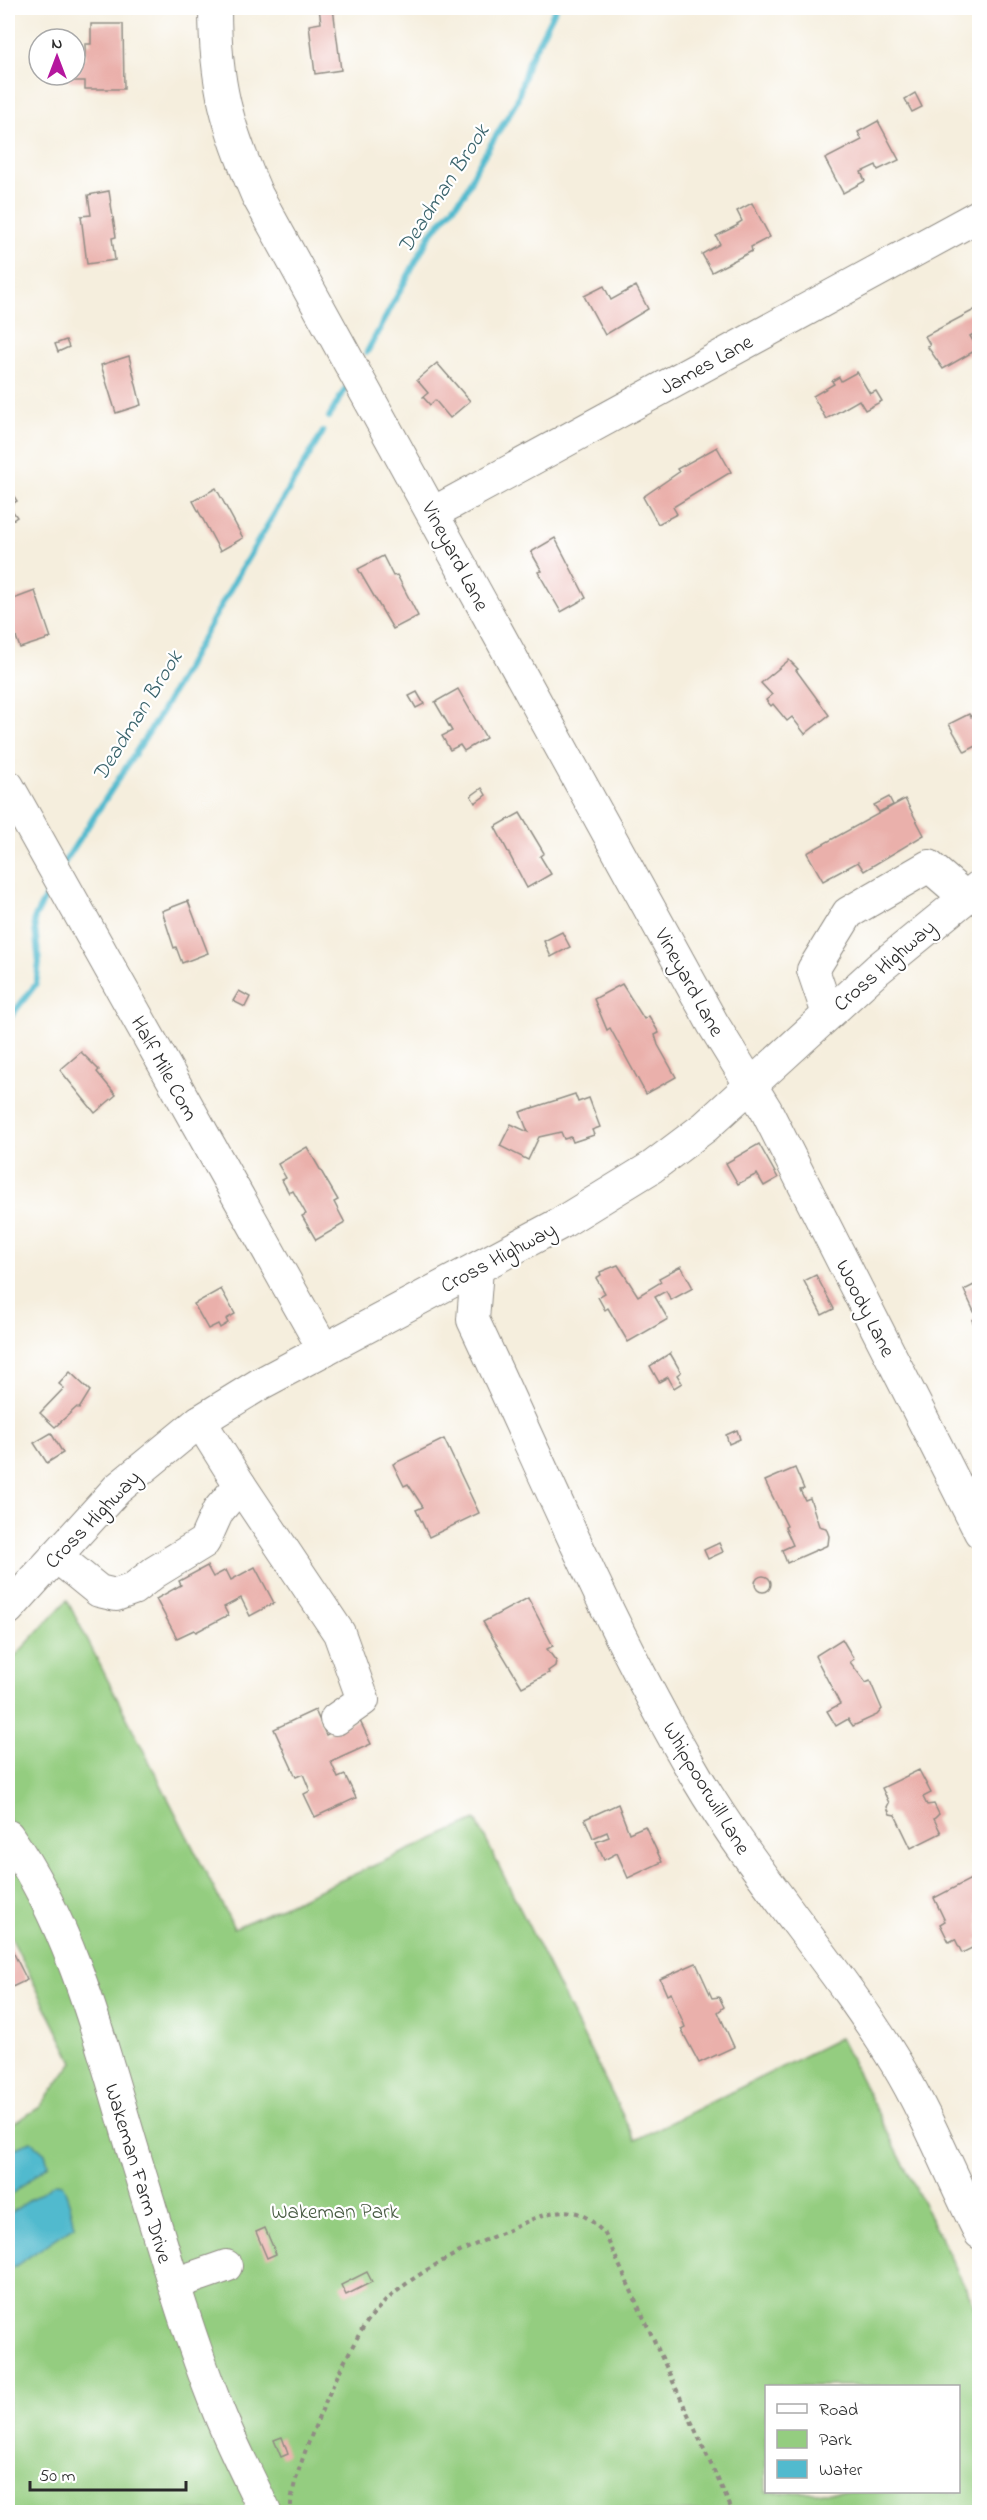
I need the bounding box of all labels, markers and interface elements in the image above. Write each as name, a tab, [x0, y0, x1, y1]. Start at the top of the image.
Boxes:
north arrow	[27, 27, 87, 87]
text: N	[52, 32, 63, 56]
water label: Deadman Brook	[391, 117, 499, 261]
street label: James Lane	[655, 328, 759, 404]
street label: Vineyard Lane	[411, 496, 496, 618]
water label: Deadman Brook	[85, 644, 192, 788]
street label: Cross Highway	[828, 914, 944, 1021]
street label: Vineyard Lane	[644, 922, 731, 1044]
street label: Half Mile Com	[122, 1011, 204, 1127]
street label: Cross Highway	[436, 1216, 563, 1304]
street label: Woody Lane	[825, 1255, 902, 1364]
street label: Cross Highway	[39, 1464, 150, 1578]
street label: Whippoorwill Lane	[654, 1717, 757, 1862]
street label: Wakeman Farm Drive	[96, 2080, 179, 2268]
park label: Wakeman Park	[271, 2198, 399, 2228]
legend	[765, 2385, 960, 2493]
text: Road	[819, 2398, 858, 2424]
text: Park	[819, 2428, 852, 2454]
scale bar	[30, 2454, 186, 2492]
text: Water	[819, 2458, 863, 2484]
text: 50 m	[39, 2464, 76, 2490]

